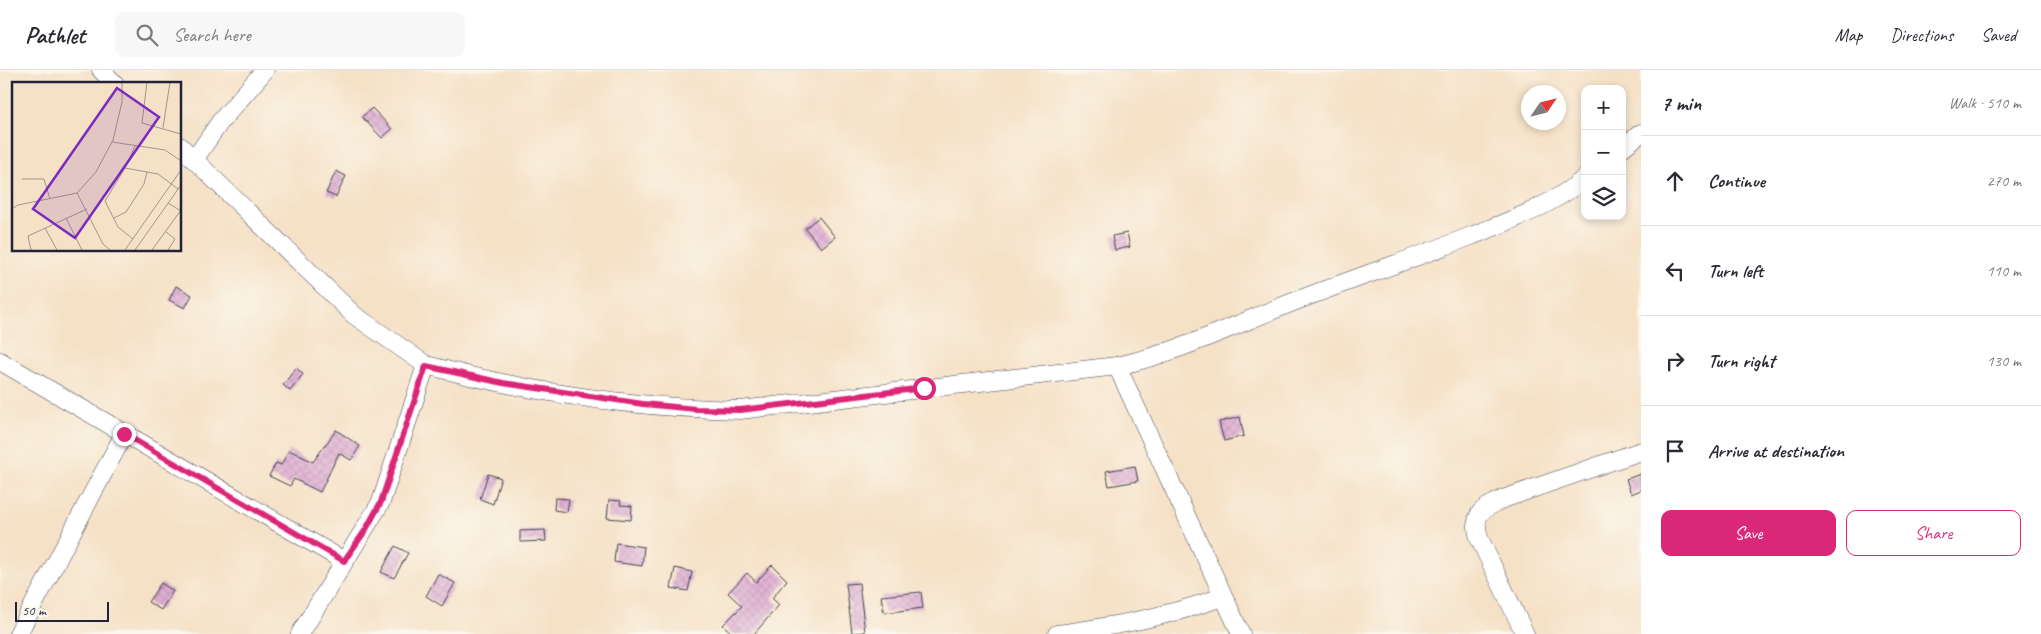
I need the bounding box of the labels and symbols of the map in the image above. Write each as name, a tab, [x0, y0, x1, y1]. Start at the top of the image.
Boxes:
inset map	[12, 82, 181, 251]
north arrow	[1521, 85, 1566, 130]
route start	[913, 377, 936, 400]
route end	[113, 423, 136, 446]
scale bar	[15, 599, 109, 622]

